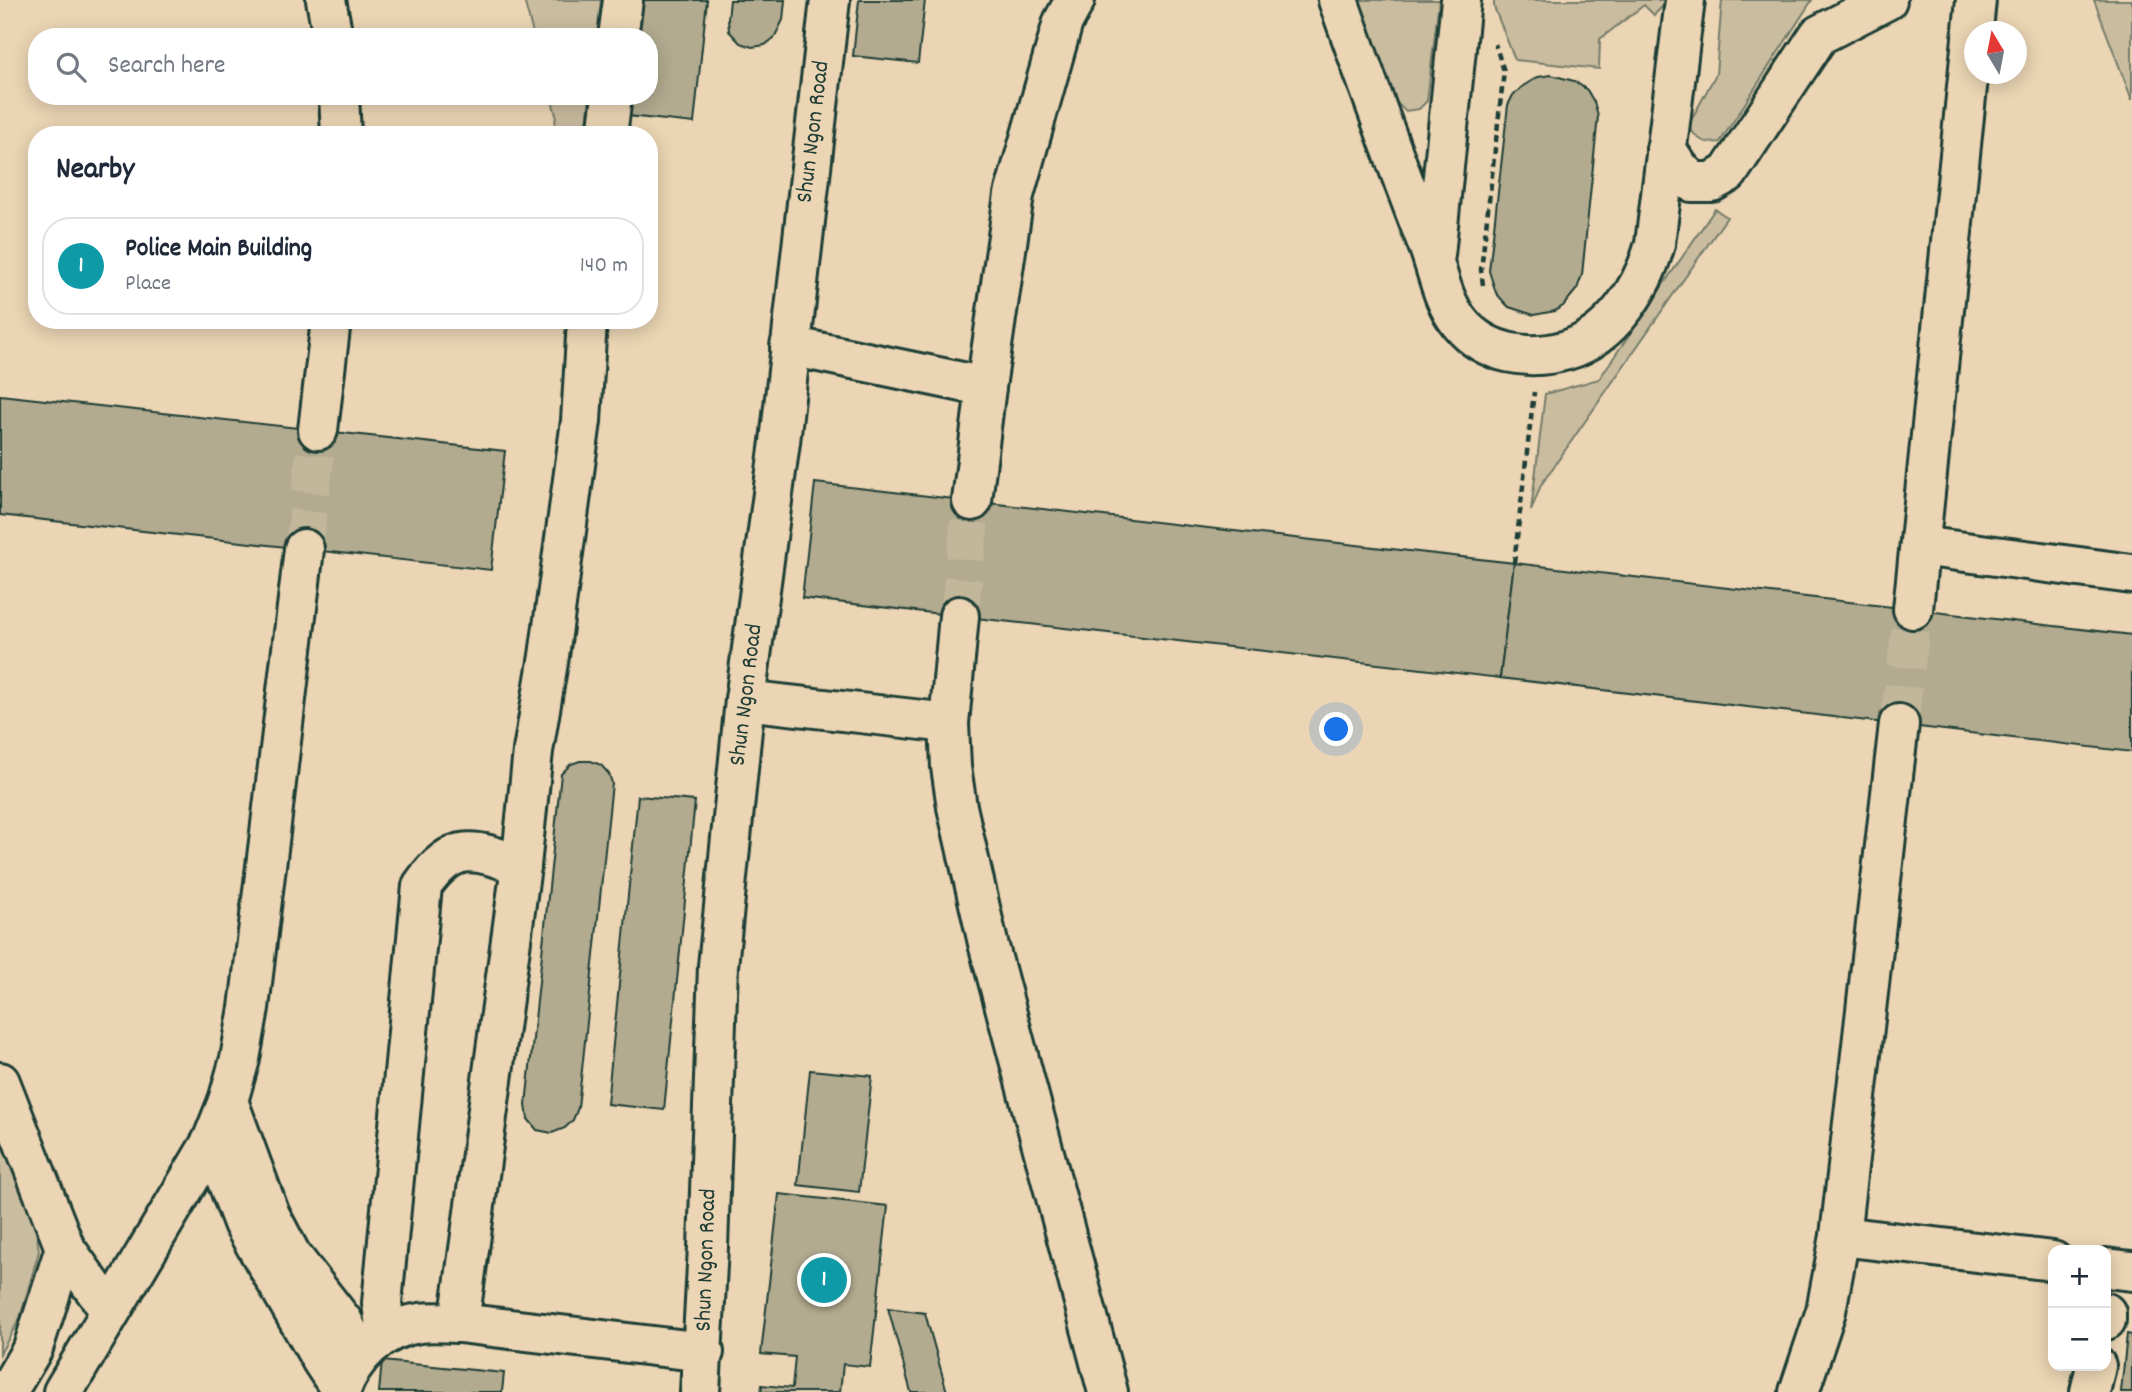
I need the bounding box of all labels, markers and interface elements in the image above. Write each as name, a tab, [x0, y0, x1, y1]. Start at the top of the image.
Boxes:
north arrow	[1964, 21, 2027, 84]
search box	[28, 28, 658, 105]
icon: search	[52, 48, 90, 86]
text: Search here	[108, 48, 226, 85]
street label: Shun Ngon Road	[788, 59, 840, 205]
text: Nearby	[56, 150, 134, 193]
text: Police Main Building	[125, 231, 312, 268]
text: 1	[78, 250, 84, 283]
text: 140 m	[580, 250, 628, 283]
text: Place	[125, 268, 171, 301]
street label: Shun Ngon Road	[721, 622, 773, 768]
your location	[1319, 712, 1353, 746]
street label: Shun Ngon Road	[688, 1188, 726, 1332]
map controls	[2048, 1245, 2111, 1371]
button: +	[2048, 1245, 2111, 1308]
pin: 1	[801, 1254, 847, 1306]
button: −	[2048, 1308, 2111, 1371]

